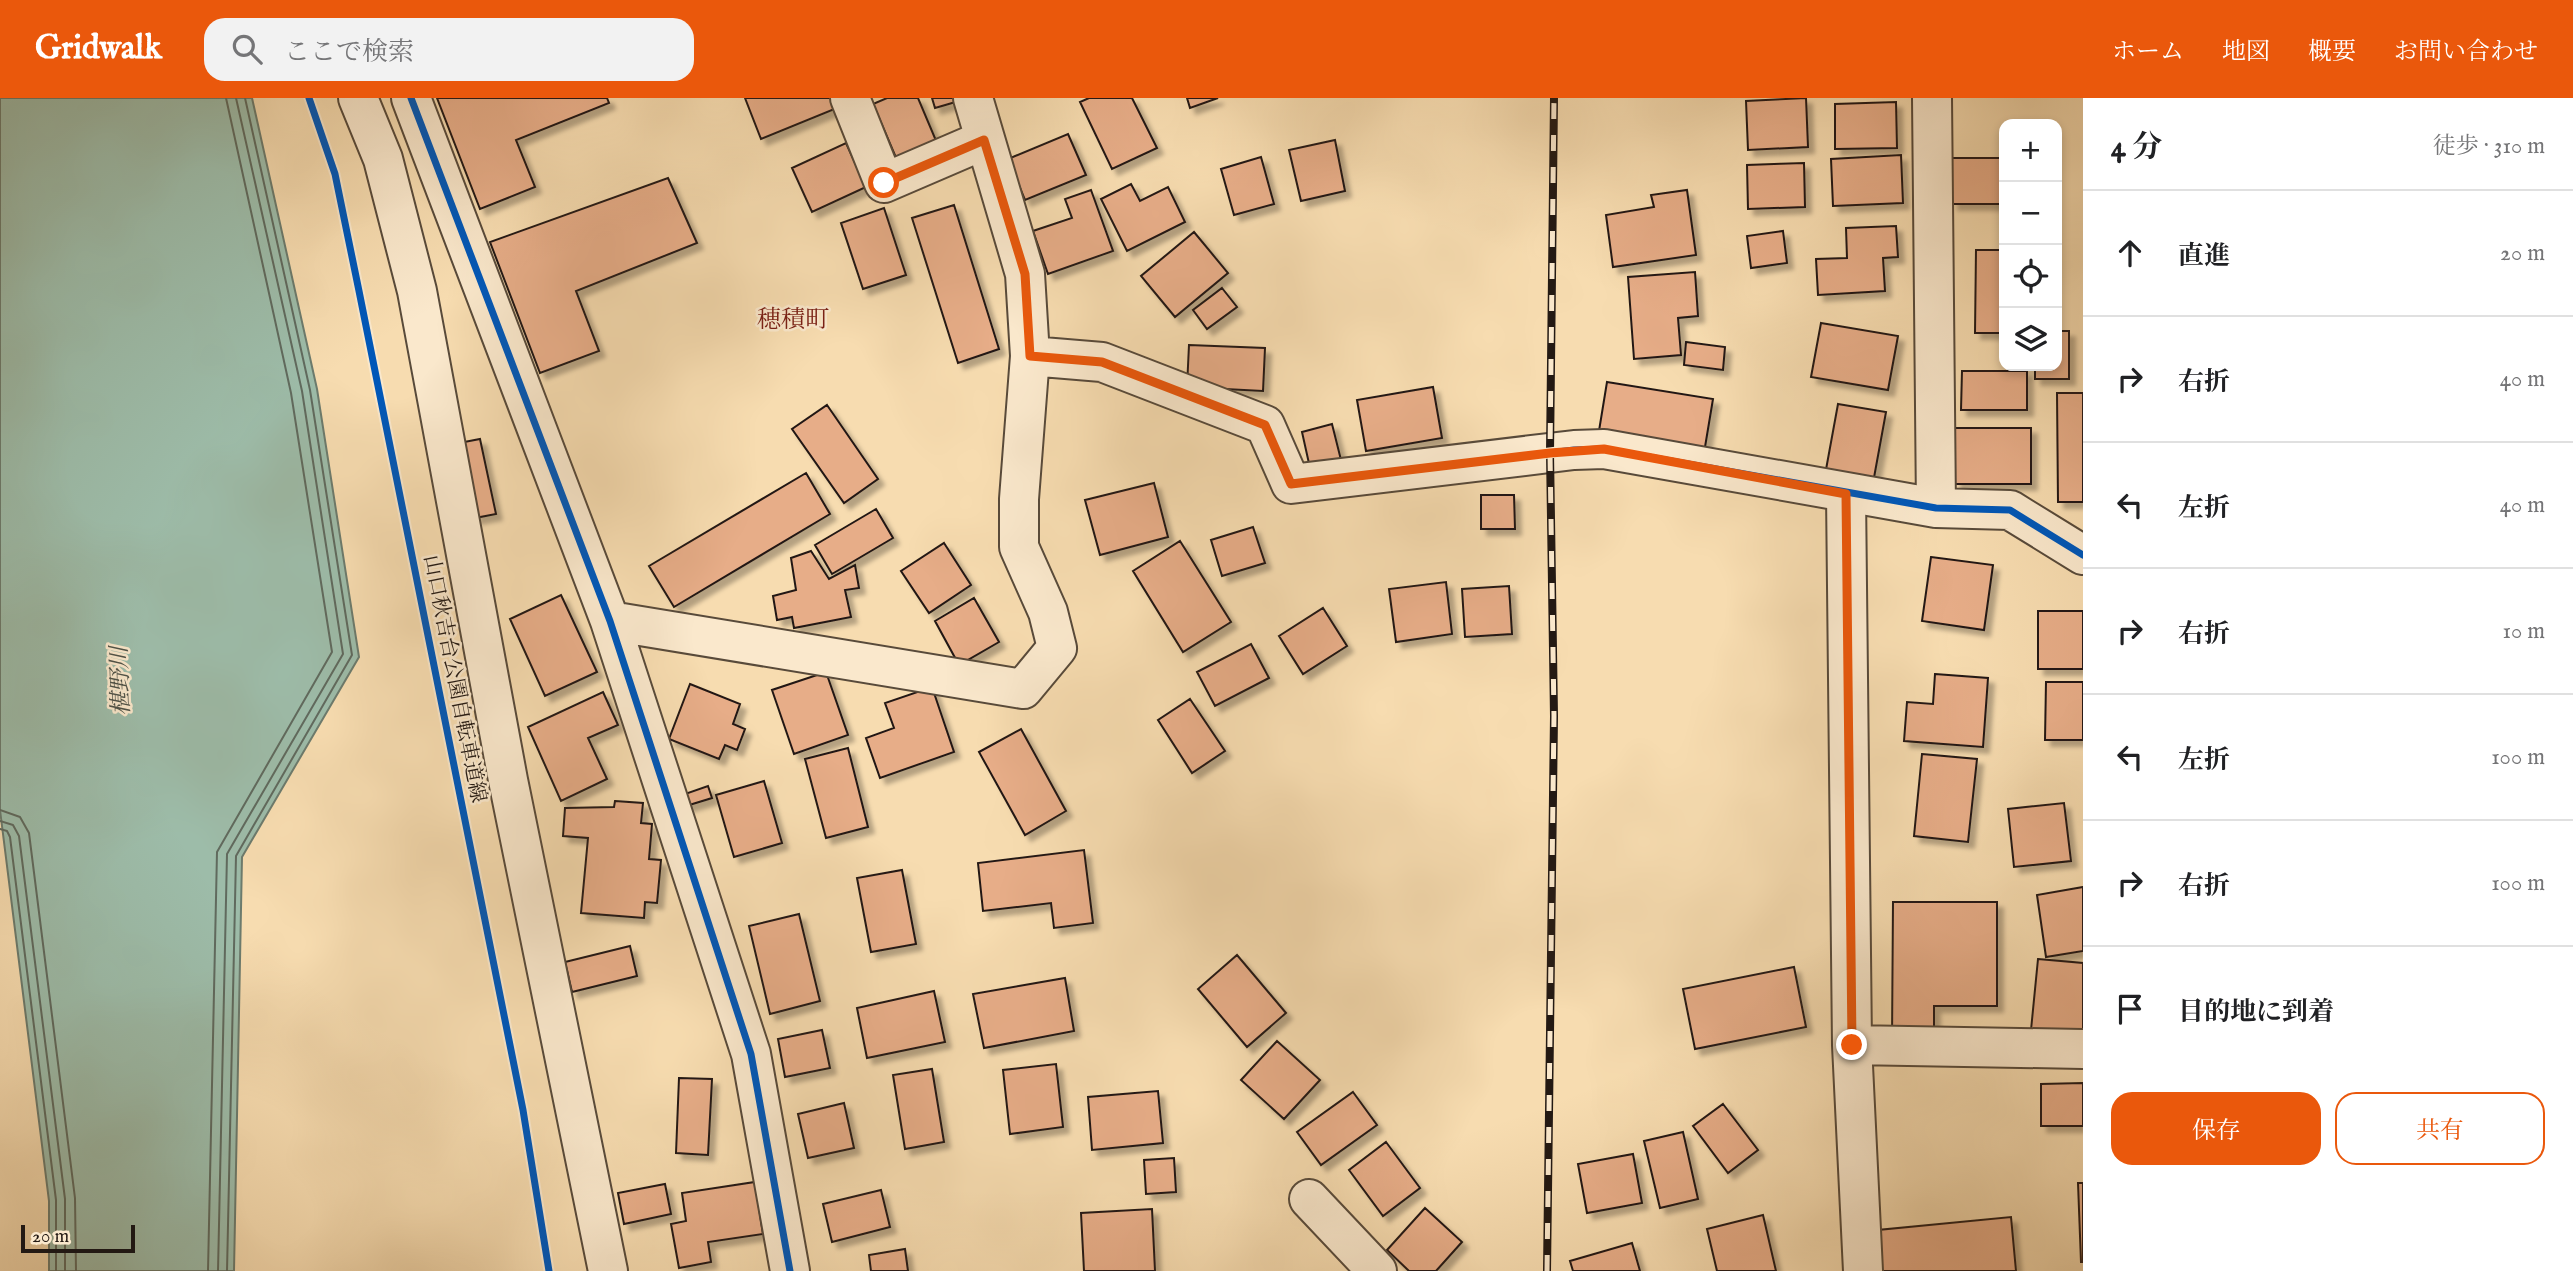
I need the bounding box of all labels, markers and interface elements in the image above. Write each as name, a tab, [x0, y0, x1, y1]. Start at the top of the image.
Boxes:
search box	[204, 18, 694, 81]
text: Gridwalk	[35, 28, 162, 70]
icon: search	[228, 30, 266, 68]
text: ここで検索	[284, 36, 414, 69]
text: ホーム	[2112, 37, 2184, 68]
text: 地図	[2222, 37, 2270, 68]
text: 概要	[2308, 37, 2356, 68]
text: お問い合わせ	[2394, 37, 2538, 68]
map controls	[1999, 119, 2062, 371]
button: +	[1999, 119, 2062, 182]
text: 4 分	[2111, 129, 2162, 167]
text: 徒歩 · 310 m	[2433, 132, 2545, 161]
route start	[868, 167, 899, 198]
button: −	[1999, 182, 2062, 245]
icon: ahead	[2111, 234, 2149, 272]
text: 20 m	[2500, 239, 2545, 268]
text: 直進	[2178, 240, 2230, 273]
button: locate	[1999, 245, 2062, 308]
district label: 穂積町	[757, 305, 829, 336]
button: layers	[1999, 308, 2062, 371]
icon: right	[2111, 360, 2149, 398]
text: 40 m	[2500, 365, 2545, 394]
text: 右折	[2178, 366, 2230, 399]
icon: left	[2111, 486, 2149, 524]
text: 40 m	[2500, 491, 2545, 520]
text: 左折	[2178, 492, 2230, 525]
street label: 山口秋吉台公園自転車道線	[417, 553, 491, 805]
icon: right	[2111, 612, 2149, 650]
text: 10 m	[2502, 617, 2545, 646]
text: 右折	[2178, 618, 2230, 651]
water label: 椹野川	[105, 643, 137, 716]
icon: left	[2111, 738, 2149, 776]
text: 100 m	[2491, 743, 2545, 772]
text: 左折	[2178, 744, 2230, 777]
icon: right	[2111, 864, 2149, 902]
text: 100 m	[2491, 869, 2545, 898]
text: 右折	[2178, 870, 2230, 903]
icon: arrive	[2111, 990, 2149, 1028]
text: 目的地に到着	[2178, 996, 2334, 1029]
route end	[1836, 1029, 1867, 1060]
button: 保存	[2111, 1092, 2321, 1165]
button: 共有	[2335, 1092, 2545, 1165]
scale bar	[21, 1222, 135, 1254]
text: 20 m	[32, 1225, 69, 1249]

